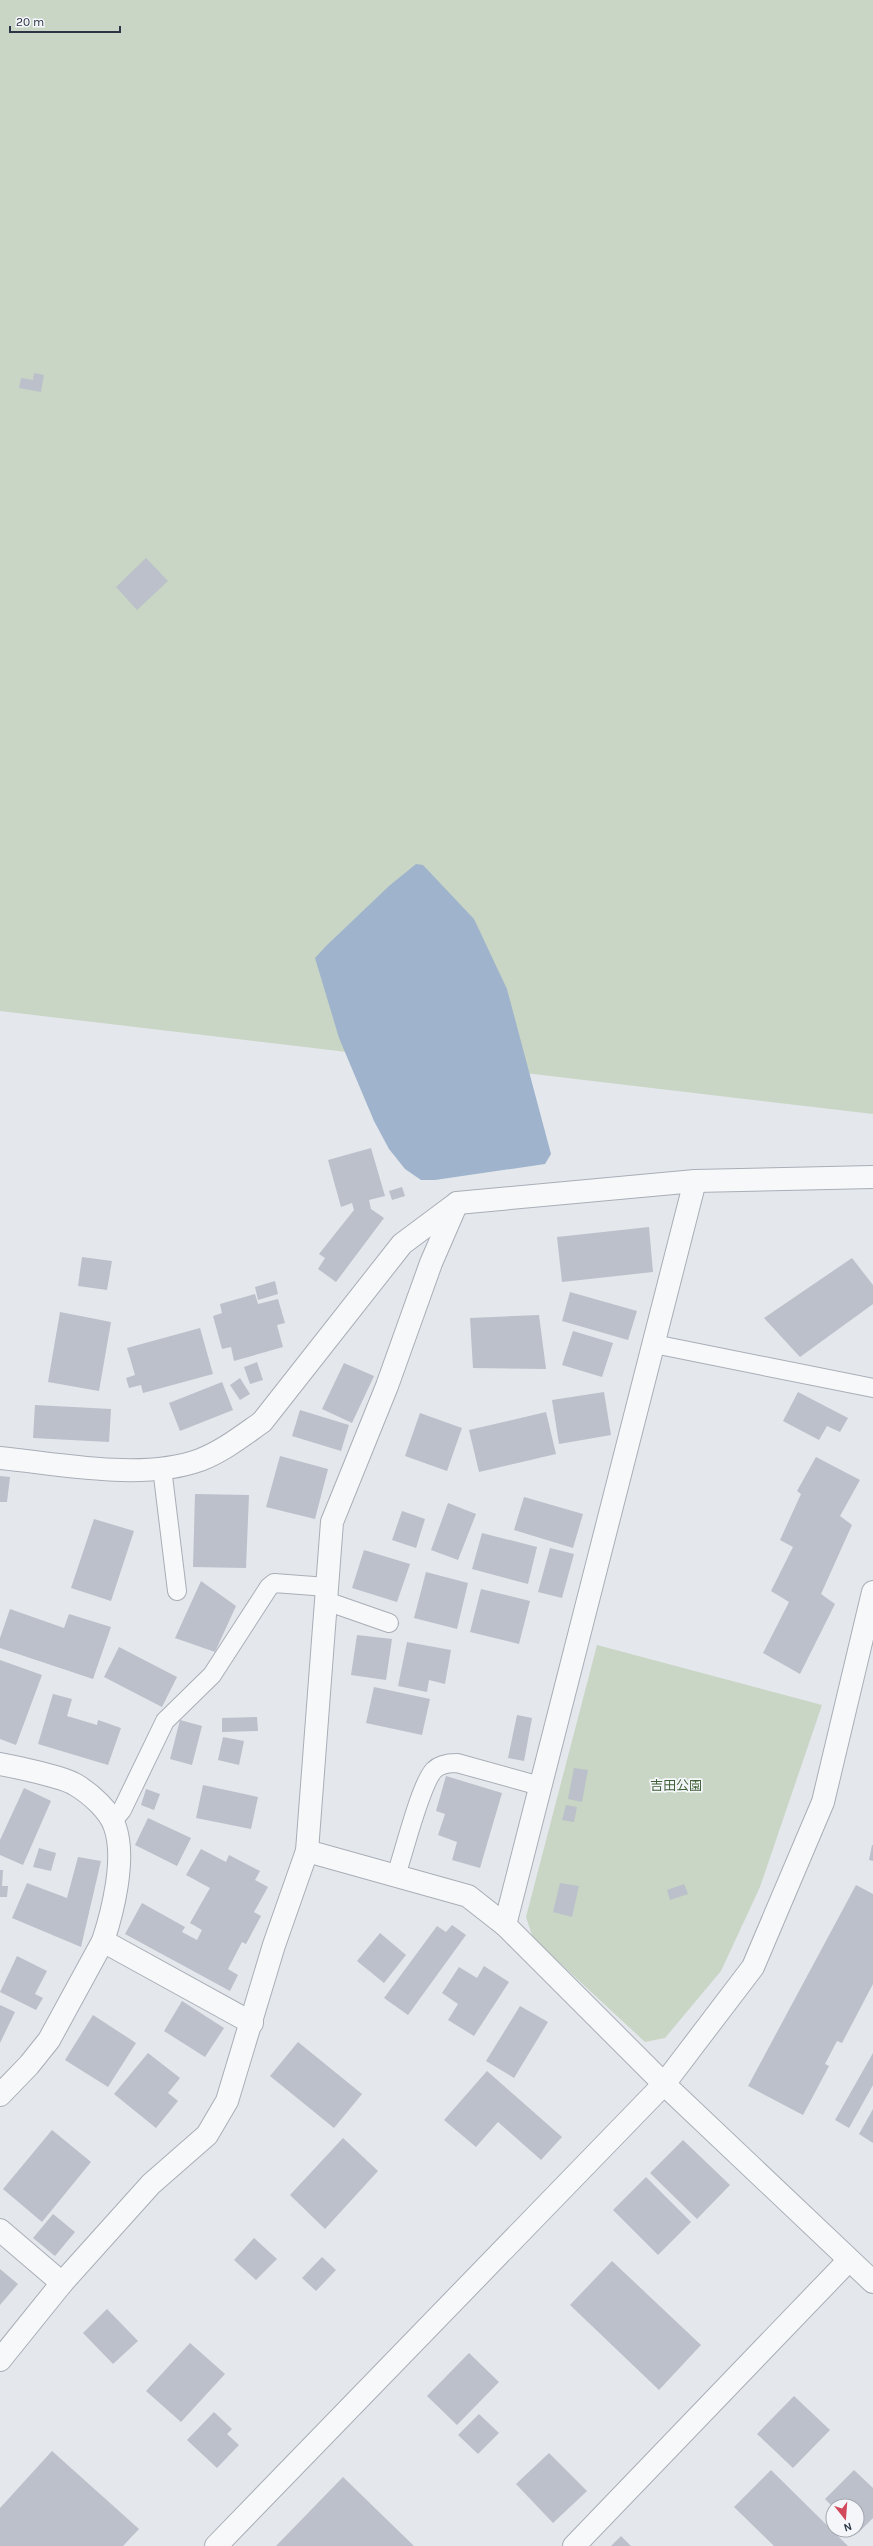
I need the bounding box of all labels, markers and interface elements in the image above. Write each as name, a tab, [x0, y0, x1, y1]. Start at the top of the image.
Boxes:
scale bar	[10, 8, 120, 34]
text: 20 m	[16, 15, 44, 29]
park label: 吉田公園	[650, 1778, 702, 1793]
north arrow	[825, 2498, 865, 2538]
text: N	[842, 2520, 853, 2534]

